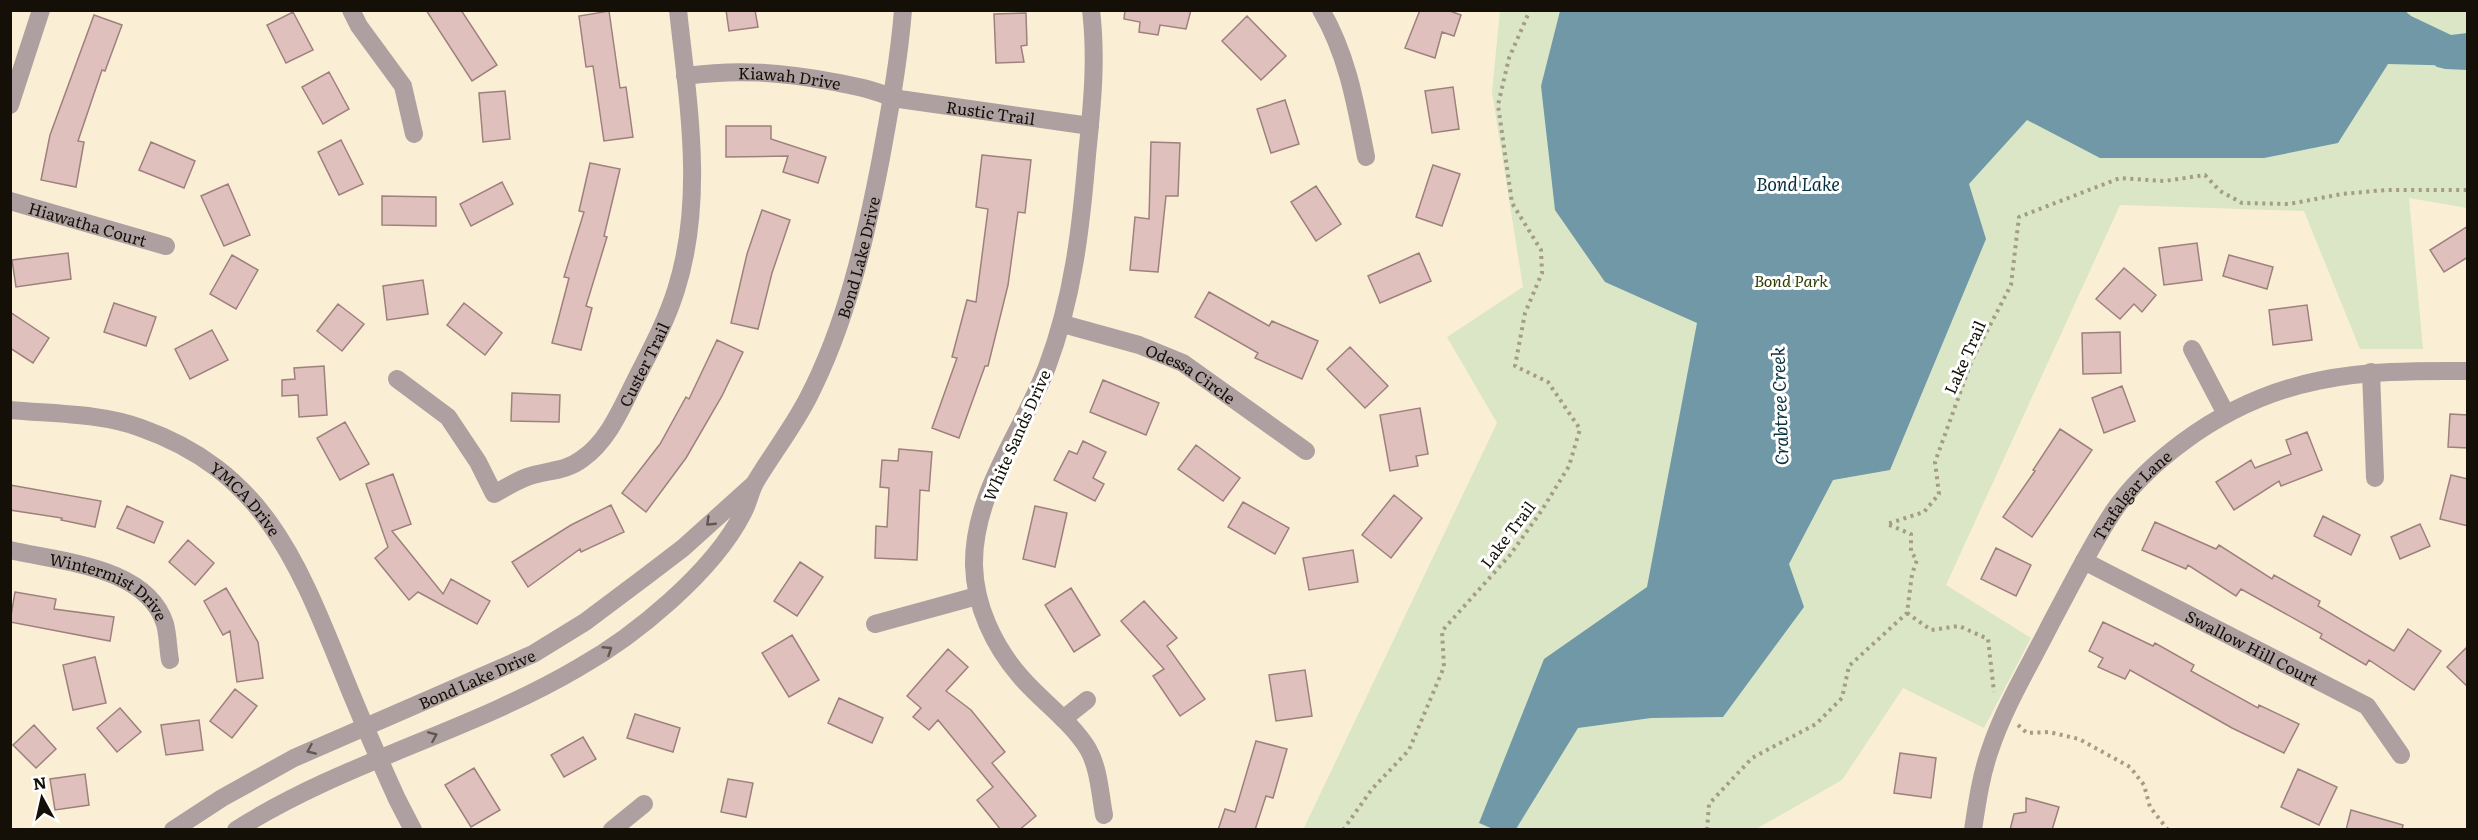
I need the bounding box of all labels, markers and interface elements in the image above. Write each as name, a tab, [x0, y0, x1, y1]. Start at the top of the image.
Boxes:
street label: Kiawah Drive	[738, 60, 843, 95]
street label: Rustic Trail	[945, 94, 1037, 130]
water label: Bond Lake	[1756, 170, 1840, 197]
street label: Bond Lake Drive	[830, 194, 885, 322]
street label: Hiawatha Court	[26, 195, 150, 252]
park label: Bond Park	[1754, 268, 1828, 292]
street label: Lake Trail	[1937, 316, 1991, 398]
street label: Custer Trail	[612, 318, 674, 411]
street label: Odessa Circle	[1142, 337, 1241, 409]
water label: Crabtree Creek	[1763, 346, 1795, 466]
street label: White Sands Drive	[976, 366, 1056, 504]
street label: Trafalgar Lane	[2086, 444, 2176, 545]
street label: YMCA Drive	[205, 455, 287, 541]
street label: Lake Trail	[1474, 496, 1540, 572]
one-way arrow	[706, 515, 717, 526]
street label: Wintermist Drive	[48, 546, 174, 624]
street label: Swallow Hill Court	[2182, 603, 2323, 691]
street label: Bond Lake Drive	[414, 643, 539, 715]
one-way arrow	[601, 646, 612, 657]
one-way arrow	[427, 731, 438, 743]
one-way arrow	[307, 743, 318, 755]
north arrow	[12, 768, 72, 828]
text: N	[31, 769, 48, 795]

